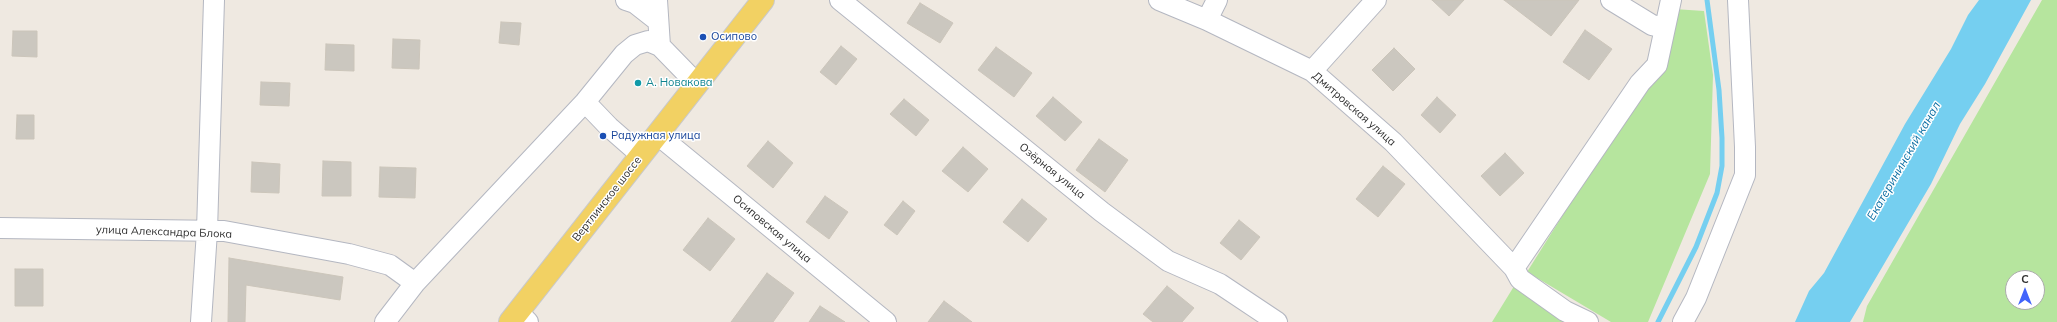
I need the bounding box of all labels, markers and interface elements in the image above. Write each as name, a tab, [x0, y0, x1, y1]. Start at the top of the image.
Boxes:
place label: Осипово	[711, 30, 757, 44]
marker: Осипово	[698, 32, 708, 42]
street label: Дмитровская улица	[1310, 69, 1398, 149]
place label: А. Новакова	[646, 76, 713, 90]
marker: А. Новакова	[633, 78, 643, 88]
water label: Екатерининский канал	[1864, 99, 1944, 223]
place label: Радужная улица	[611, 129, 701, 143]
marker: Радужная улица	[598, 131, 608, 141]
street label: Озёрная улица	[1016, 140, 1088, 202]
street label: Вертлинское шоссе	[570, 154, 644, 244]
street label: Осиповская улица	[730, 192, 814, 266]
street label: улица Александра Блока	[96, 223, 232, 241]
north arrow	[2005, 270, 2045, 310]
text: С	[2021, 272, 2029, 286]

